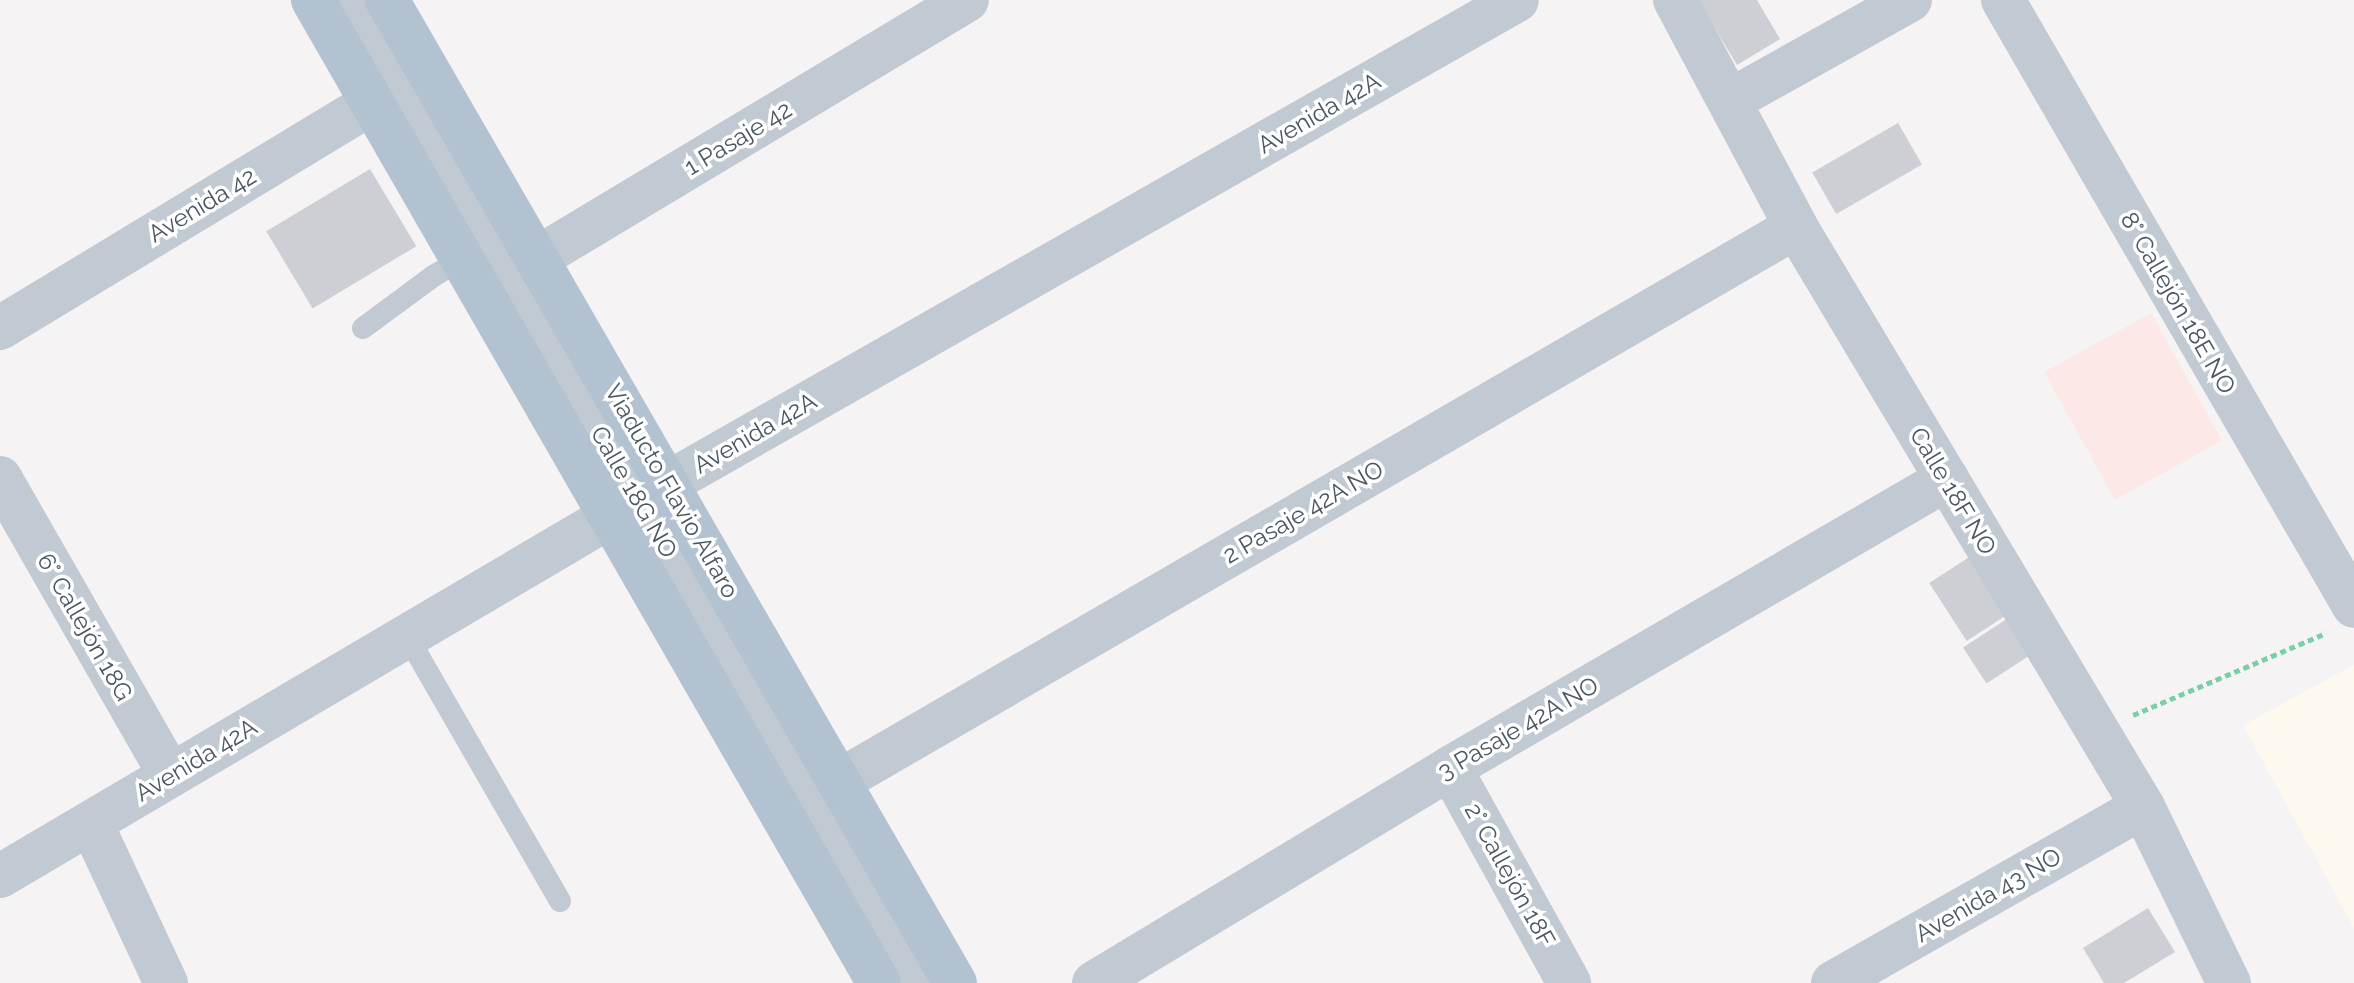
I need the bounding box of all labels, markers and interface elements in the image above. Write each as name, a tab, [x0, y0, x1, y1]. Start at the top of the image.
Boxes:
street label: Avenida 42A	[1252, 66, 1386, 160]
street label: 1 Pasaje 42	[679, 95, 797, 181]
street label: Avenida 42	[143, 162, 261, 248]
street label: 8° Callejón 18E NO	[2114, 207, 2242, 399]
street label: Viaducto Flavio Alfaro	[599, 379, 745, 603]
street label: Avenida 42A	[688, 386, 822, 480]
street label: Calle 18G NO	[585, 421, 683, 563]
street label: Calle 18F NO	[1904, 422, 2002, 560]
street label: 2 Pasaje 42A NO	[1217, 454, 1389, 570]
street label: 6° Callejón 18G	[31, 548, 139, 706]
street label: 3 Pasaje 42A NO	[1432, 670, 1604, 786]
street label: Avenida 42A	[130, 712, 262, 808]
street label: 2° Callejón 18F	[1459, 798, 1561, 952]
street label: Avenida 43 NO	[1910, 842, 2066, 948]

